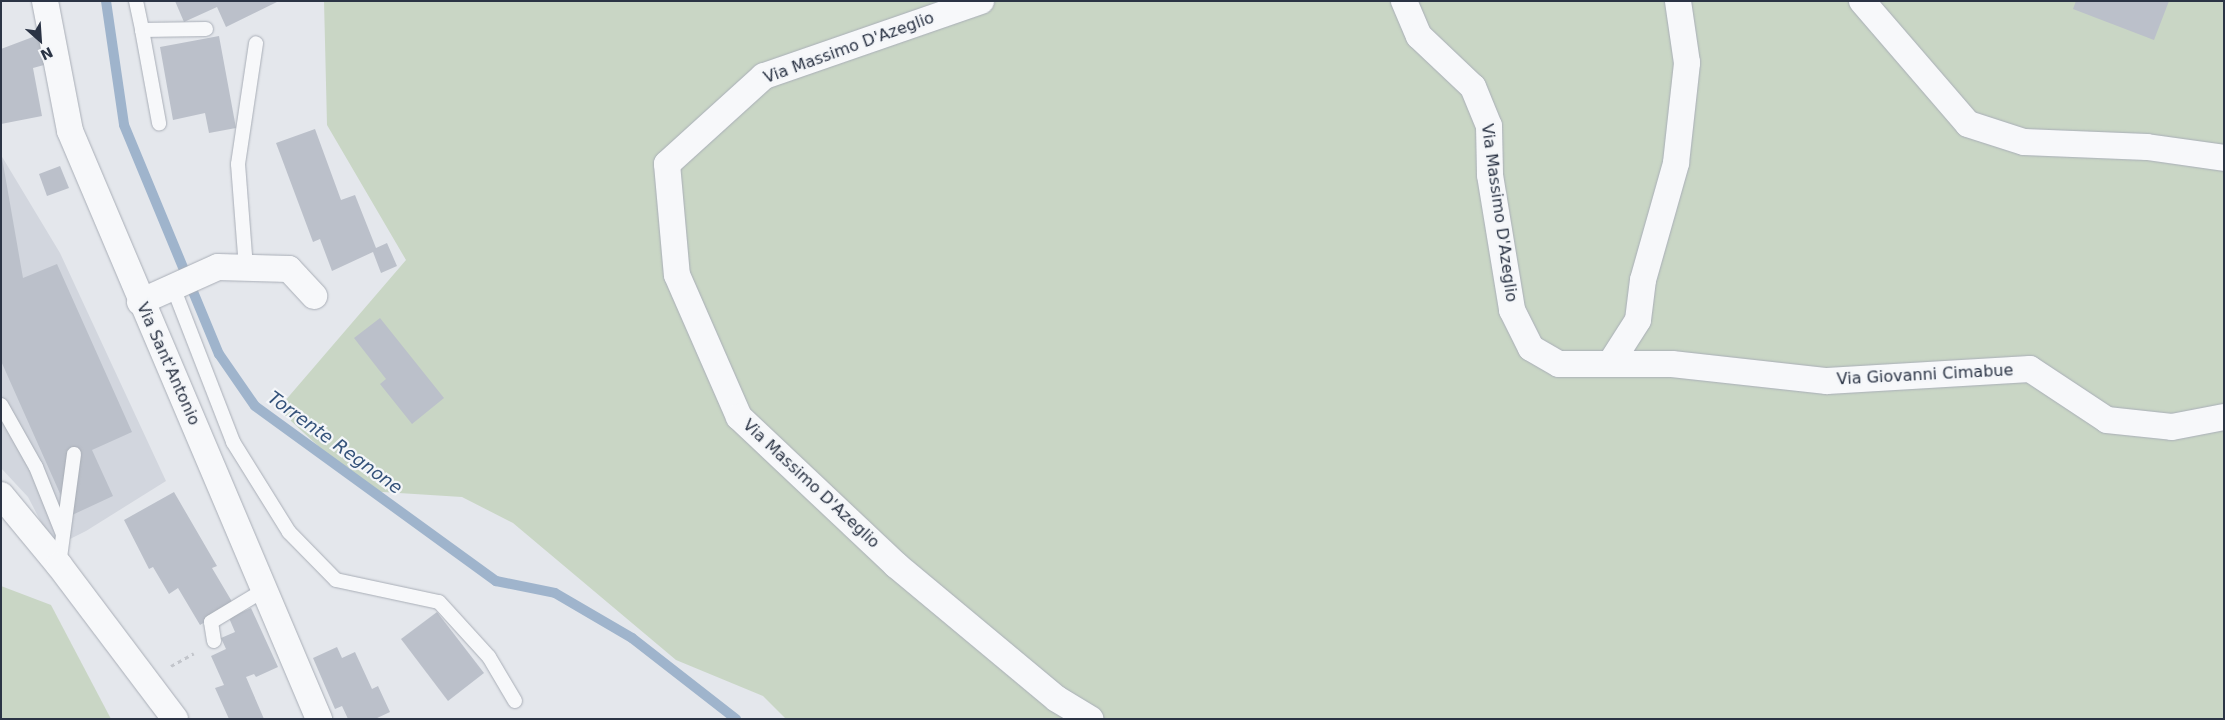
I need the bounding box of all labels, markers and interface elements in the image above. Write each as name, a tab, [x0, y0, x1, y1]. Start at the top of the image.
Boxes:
street label: Via Massimo D'Azeglio	[761, 8, 937, 88]
north arrow	[15, 15, 65, 65]
text: N	[38, 44, 55, 63]
street label: Via Massimo D'Azeglio	[1477, 123, 1521, 303]
street label: Via Sant'Antonio	[132, 300, 204, 428]
street label: Via Giovanni Cimabue	[1836, 361, 2014, 389]
water label: Torrente Regnone	[264, 387, 406, 499]
street label: Via Massimo D'Azeglio	[739, 416, 883, 552]

